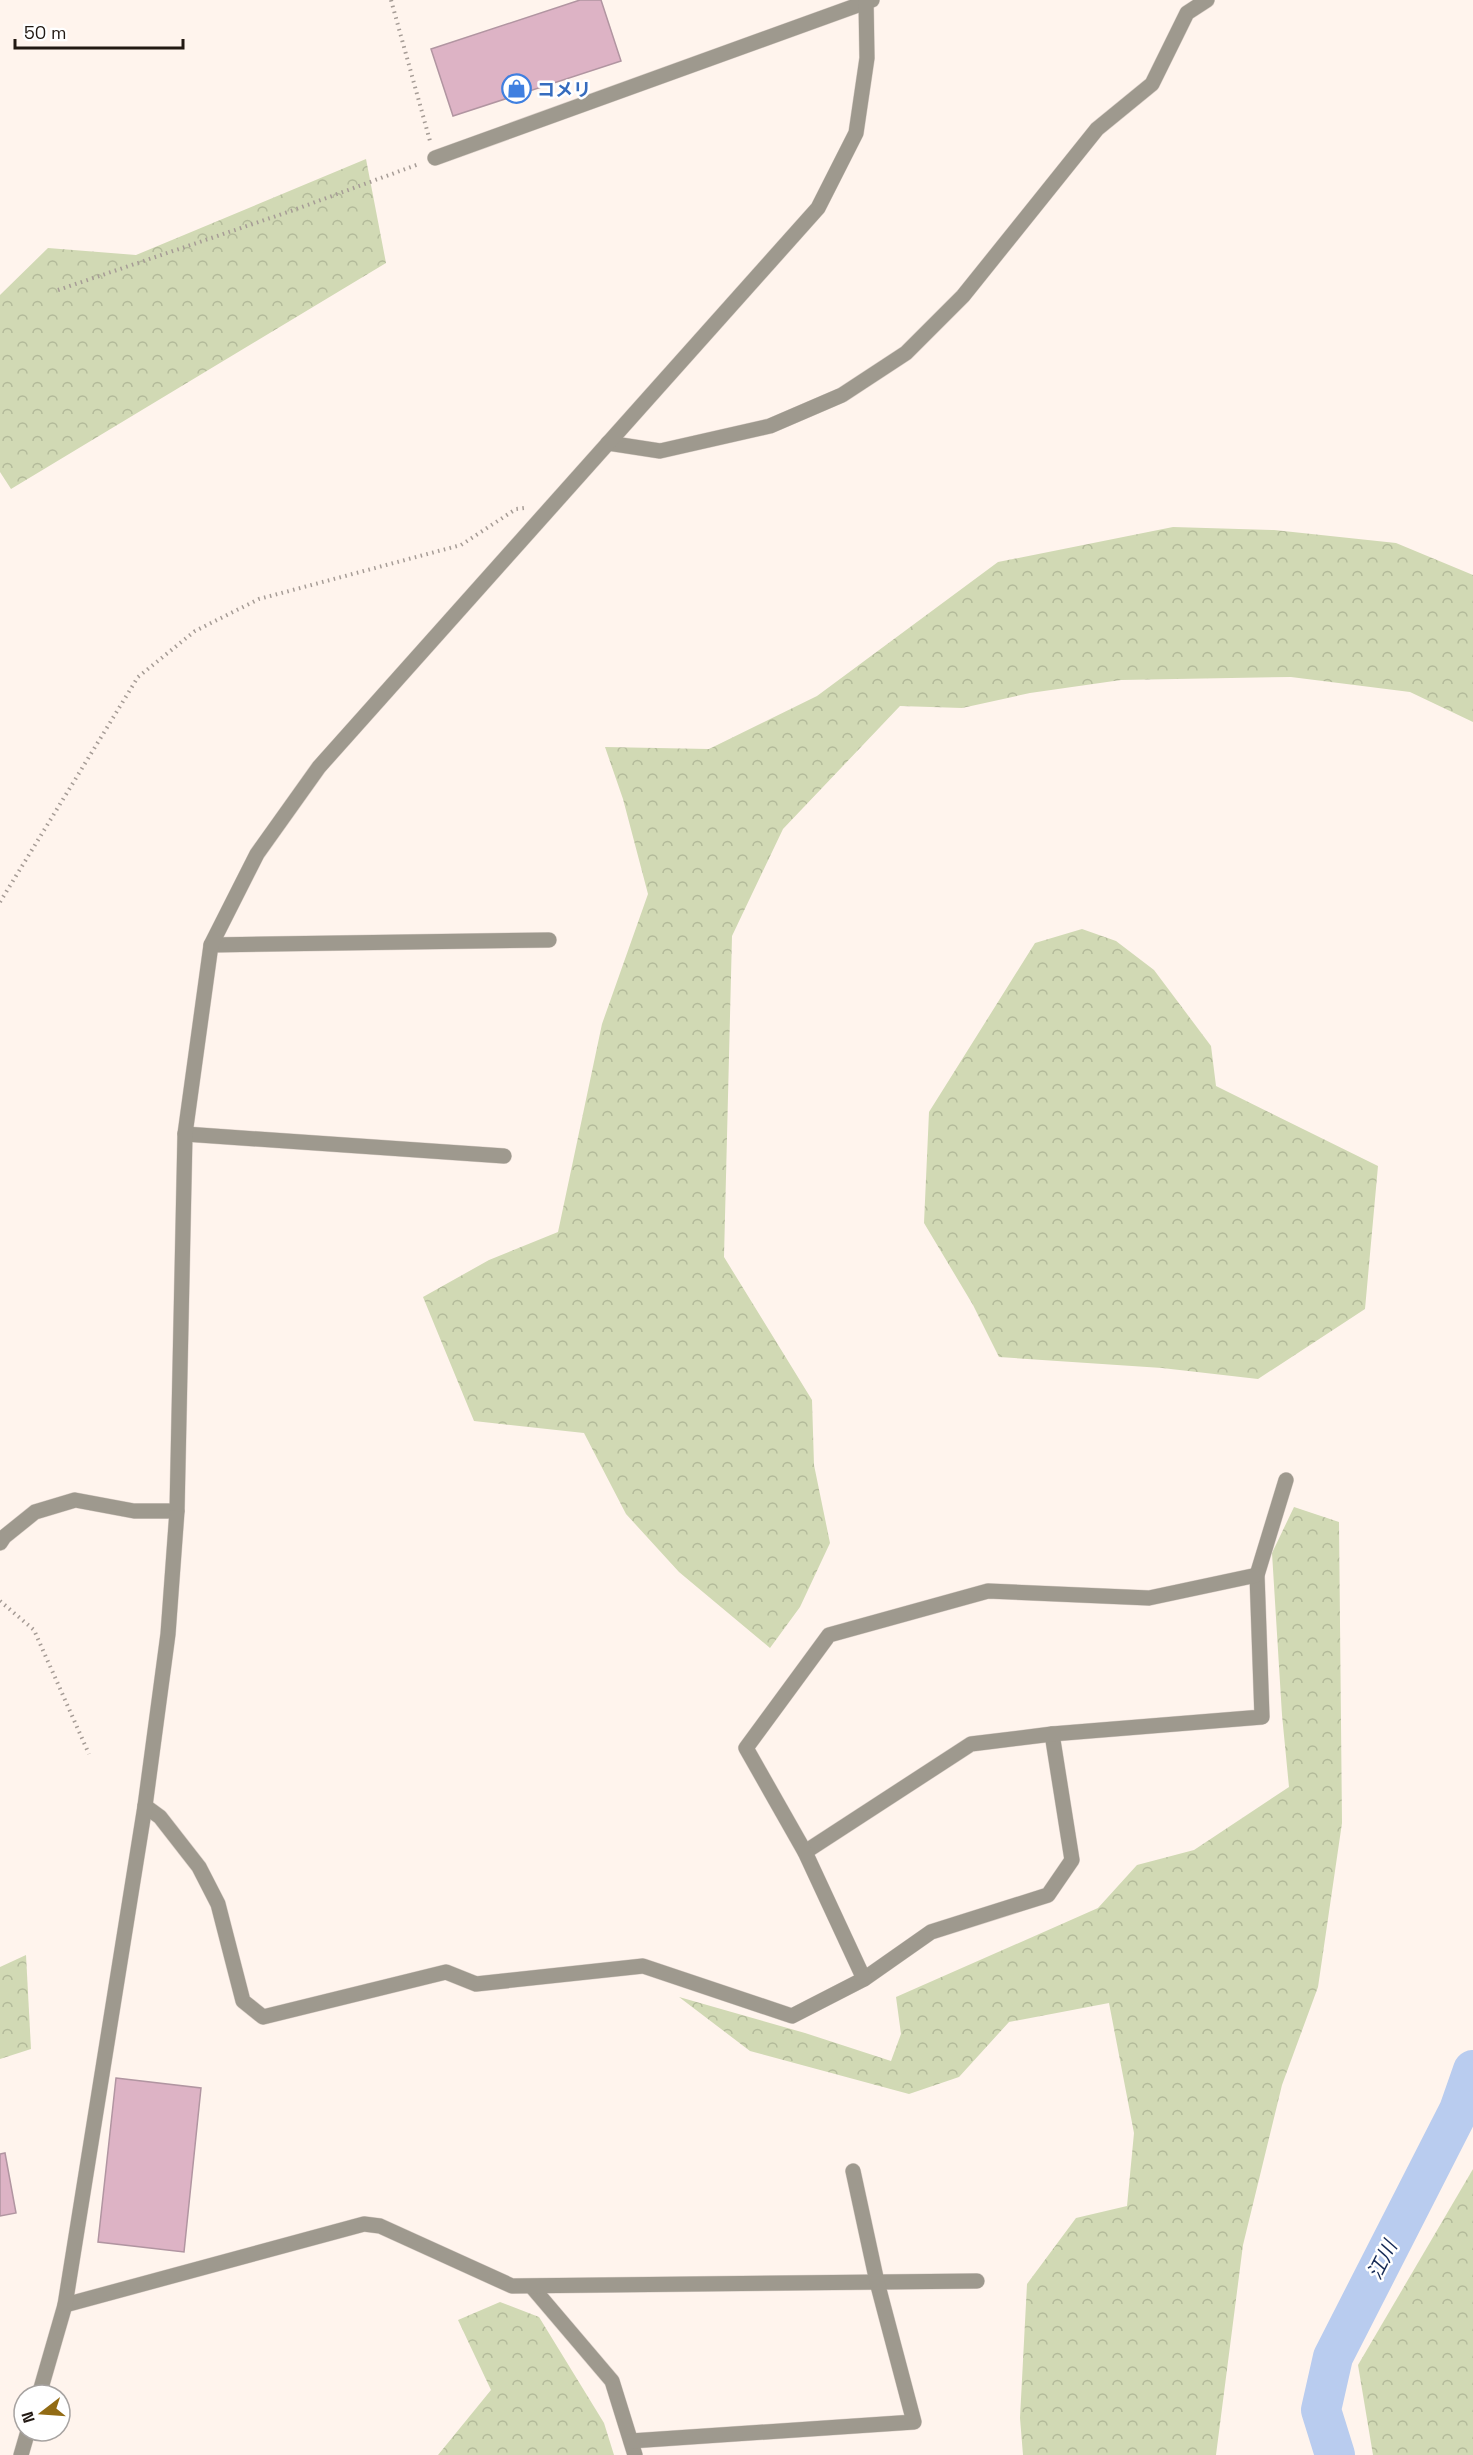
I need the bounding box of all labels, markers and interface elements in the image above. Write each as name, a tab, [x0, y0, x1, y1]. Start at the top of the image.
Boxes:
scale bar	[15, 12, 183, 50]
text: 50 m	[24, 21, 66, 44]
shop icon: コメリ	[500, 73, 532, 105]
place label: コメリ	[537, 78, 591, 101]
water label: 江川	[1361, 2234, 1404, 2284]
north arrow	[12, 2383, 72, 2443]
text: N	[17, 2409, 40, 2425]

